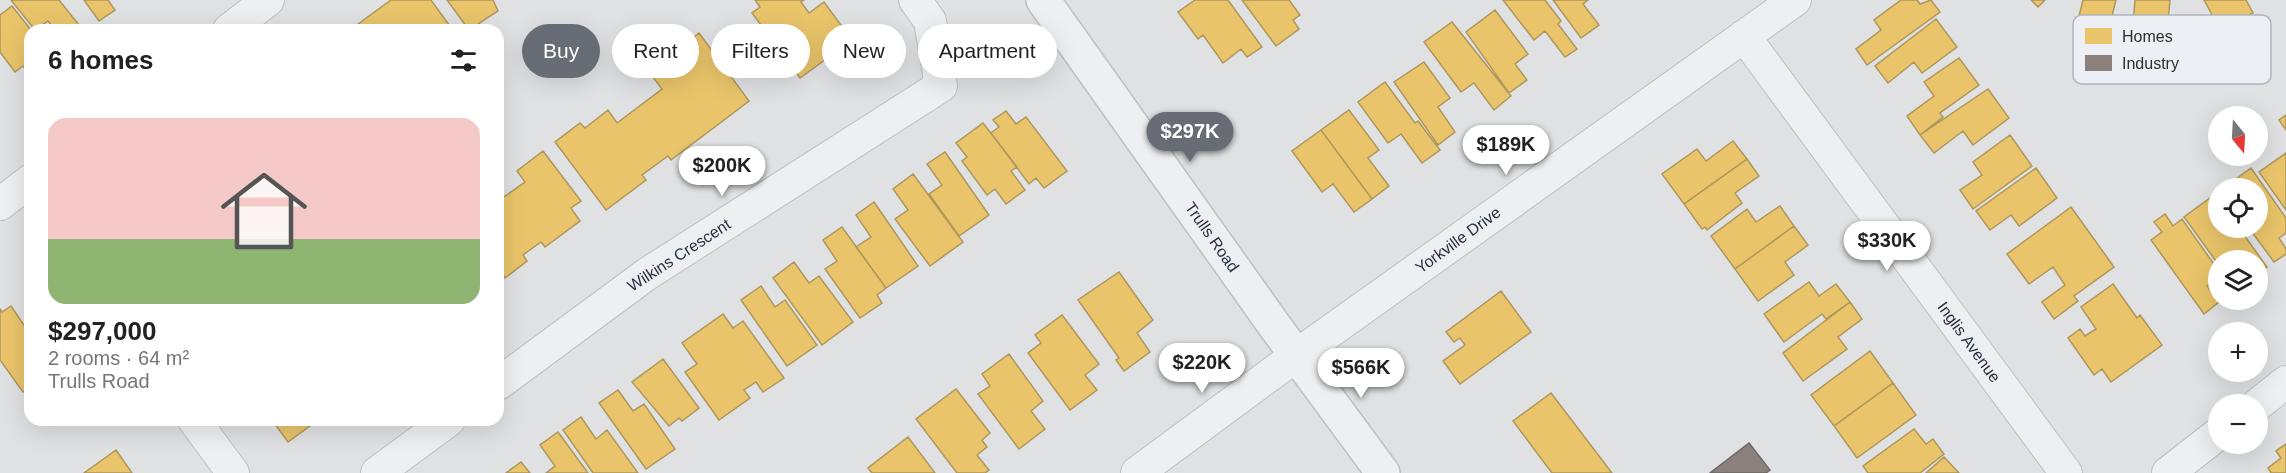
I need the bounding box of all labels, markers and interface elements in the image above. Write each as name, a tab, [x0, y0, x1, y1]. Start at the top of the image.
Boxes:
legend	[2073, 15, 2271, 84]
chip: Buy	[522, 24, 600, 78]
chip: Rent	[612, 24, 699, 78]
chip: Filters	[711, 24, 810, 78]
chip: New	[822, 24, 906, 78]
chip: Apartment	[918, 24, 1057, 78]
text: Homes	[2122, 28, 2173, 45]
icon: filters	[447, 44, 480, 77]
text: 6 homes	[48, 45, 154, 75]
text: Industry	[2122, 55, 2179, 72]
north arrow	[2208, 106, 2268, 166]
map controls	[2208, 106, 2268, 454]
pin: $297K	[1148, 112, 1232, 163]
text: $297K	[1161, 120, 1219, 142]
pin: $189K	[1464, 125, 1548, 176]
text: $189K	[1477, 133, 1535, 155]
pin: $200K	[680, 146, 764, 197]
text: $200K	[693, 154, 751, 176]
icon: home	[210, 157, 318, 265]
button: locate	[2208, 178, 2268, 238]
street label: Trulls Road	[1182, 199, 1242, 275]
street label: Yorkville Drive	[1412, 203, 1504, 276]
street label: Wilkins Crescent	[624, 215, 734, 295]
pin: $330K	[1845, 221, 1929, 272]
text: $330K	[1858, 229, 1916, 251]
button: layers	[2208, 250, 2268, 310]
street label: Inglis Avenue	[1934, 299, 2004, 385]
text: $297,000	[48, 316, 156, 346]
button: +	[2208, 322, 2268, 382]
pin: $220K	[1160, 343, 1244, 394]
text: 2 rooms · 64 m²	[48, 347, 189, 369]
pin: $566K	[1319, 348, 1403, 399]
text: $220K	[1173, 351, 1231, 373]
text: $566K	[1332, 356, 1390, 378]
text: Trulls Road	[48, 370, 150, 392]
button: −	[2208, 394, 2268, 454]

